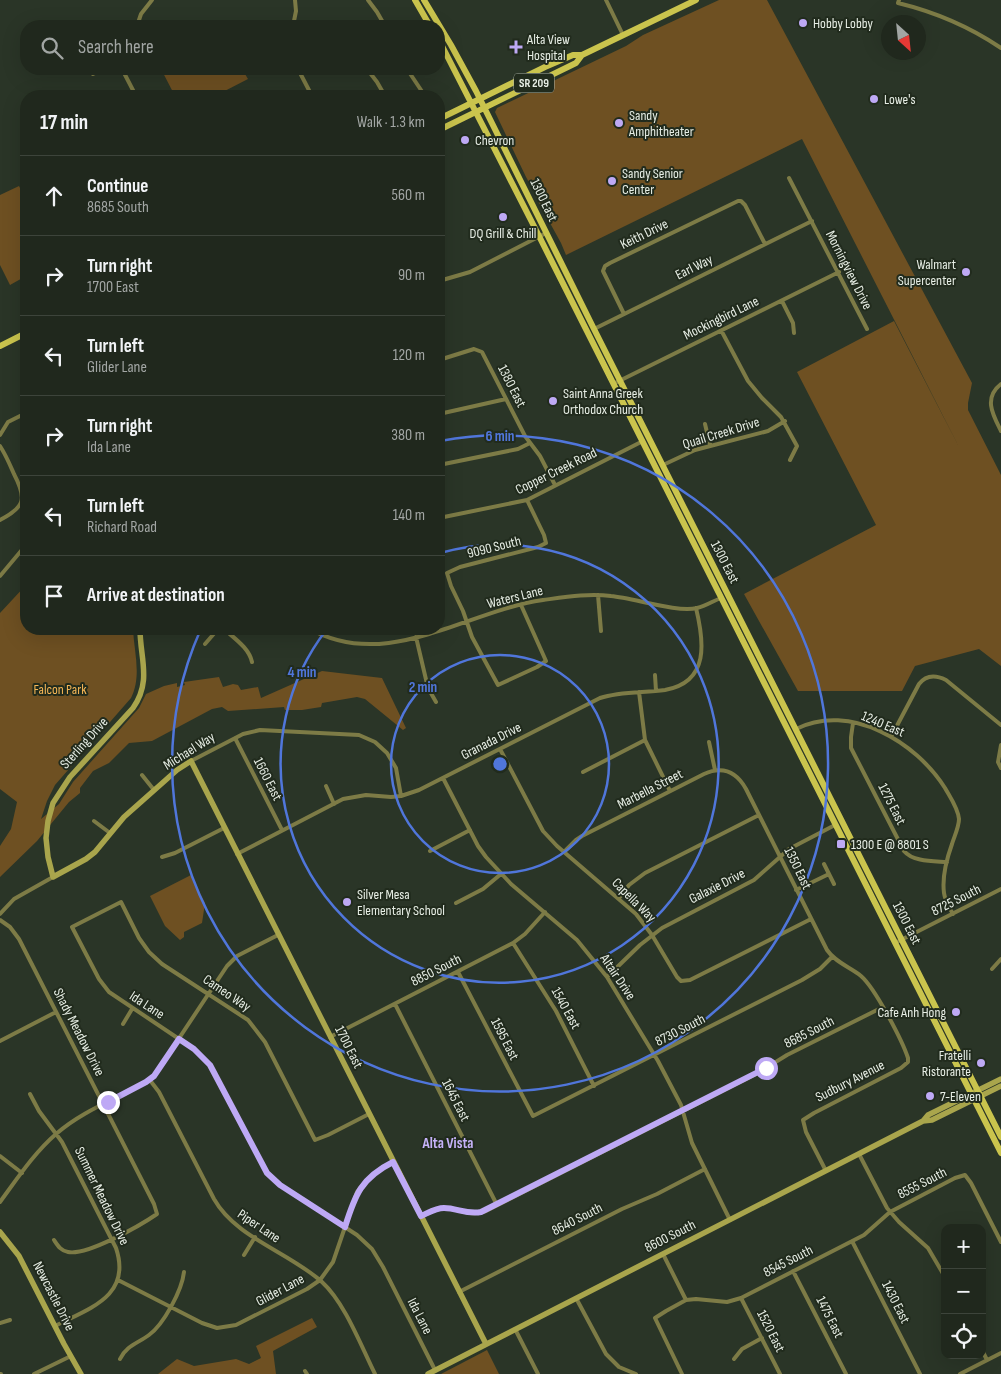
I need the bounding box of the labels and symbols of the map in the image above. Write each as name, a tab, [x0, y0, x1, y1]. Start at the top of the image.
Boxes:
place label: Hobby Lobby	[813, 15, 873, 32]
north arrow	[881, 15, 926, 60]
marker: Hobby Lobby	[797, 17, 809, 29]
place label: Alta View Hospital	[526, 31, 570, 64]
marker: Alta View Hospital	[509, 40, 523, 54]
road number: SR 209	[514, 74, 554, 92]
place label: Lowe's	[884, 91, 915, 108]
marker: Lowe's	[868, 93, 880, 105]
place label: Sandy Amphitheater	[628, 107, 694, 140]
marker: Sandy Amphitheater	[613, 117, 625, 129]
place label: Chevron	[475, 132, 514, 149]
marker: Chevron	[459, 134, 471, 146]
place label: Sandy Senior Center	[622, 165, 683, 198]
marker: Sandy Senior Center	[606, 175, 618, 187]
street label: 1300 East	[526, 176, 562, 224]
marker: DQ Grill & Chill	[497, 211, 509, 223]
street label: Keith Drive	[617, 215, 671, 253]
place label: DQ Grill & Chill	[470, 225, 536, 242]
street label: Morningview Drive	[822, 228, 876, 312]
street label: Earl Way	[673, 251, 716, 283]
place label: Walmart Supercenter	[898, 256, 956, 289]
marker: Walmart Supercenter	[960, 266, 972, 278]
street label: Mockingbird Lane	[681, 292, 761, 344]
street label: 1380 East	[494, 362, 530, 410]
place label: Saint Anna Greek Orthodox Church	[563, 385, 643, 418]
marker: Saint Anna Greek Orthodox Church	[547, 395, 559, 407]
street label: Quail Creek Drive	[681, 413, 761, 453]
text: 6 min	[485, 427, 515, 446]
street label: Copper Creek Road	[512, 444, 600, 498]
street label: 9090 South	[465, 532, 523, 562]
street label: 1300 East	[707, 538, 743, 586]
street label: Waters Lane	[485, 582, 545, 612]
text: 4 min	[288, 663, 316, 682]
text: 2 min	[409, 678, 437, 697]
park label: Falcon Park	[33, 681, 87, 698]
street label: 1240 East	[859, 707, 907, 741]
street label: Sterling Drive	[56, 714, 112, 772]
street label: Granada Drive	[458, 719, 524, 763]
street label: Michael Way	[160, 728, 219, 774]
street label: 1660 East	[250, 755, 286, 803]
centre of rings	[491, 755, 509, 773]
street label: Marbella Street	[614, 765, 686, 813]
street label: 1275 East	[874, 780, 910, 828]
place label: 1300 E @ 8801 S	[851, 836, 929, 853]
marker: 1300 E @ 8801 S	[835, 838, 847, 850]
street label: 1350 East	[780, 844, 816, 892]
street label: Galaxie Drive	[686, 865, 748, 907]
street label: Capella Way	[608, 874, 660, 926]
street label: 8725 South	[928, 880, 984, 920]
place label: Silver Mesa Elementary School	[357, 886, 445, 919]
marker: Silver Mesa Elementary School	[341, 896, 353, 908]
street label: 1300 East	[889, 899, 925, 947]
street label: 8850 South	[408, 950, 464, 990]
street label: Altair Drive	[596, 950, 639, 1003]
street label: Cameo Way	[200, 971, 255, 1015]
street label: 1540 East	[548, 984, 584, 1032]
street label: Shady Meadow Drive	[50, 985, 108, 1079]
street label: Ida Lane	[126, 987, 168, 1023]
place label: Cafe Anh Hong	[877, 1004, 946, 1021]
marker: Cafe Anh Hong	[950, 1006, 962, 1018]
street label: 8730 South	[652, 1010, 708, 1050]
street label: 8685 South	[781, 1012, 837, 1052]
street label: 1595 East	[487, 1015, 523, 1063]
street label: 1700 East	[331, 1023, 367, 1071]
place label: Fratelli Ristorante	[922, 1047, 971, 1080]
street label: Sudbury Avenue	[813, 1056, 887, 1106]
route start	[755, 1057, 778, 1080]
marker: Fratelli Ristorante	[975, 1057, 987, 1069]
street label: 1645 East	[438, 1076, 474, 1124]
place label: 7-Eleven	[940, 1088, 981, 1105]
marker: 7-Eleven	[924, 1090, 936, 1102]
route end	[97, 1091, 120, 1114]
district label: Alta Vista	[422, 1134, 473, 1153]
street label: Summer Meadow Drive	[71, 1144, 133, 1248]
street label: 8555 South	[894, 1163, 950, 1203]
street label: 8640 South	[549, 1199, 605, 1239]
street label: Piper Lane	[234, 1205, 284, 1247]
street label: 8600 South	[642, 1216, 698, 1256]
street label: 8545 South	[760, 1241, 816, 1281]
street label: Newcastle Drive	[29, 1258, 79, 1334]
street label: Glider Lane	[253, 1270, 307, 1310]
street label: 1430 East	[878, 1278, 914, 1326]
street label: 1475 East	[812, 1293, 848, 1341]
street label: Ida Lane	[404, 1295, 436, 1337]
street label: 1520 East	[753, 1307, 789, 1355]

